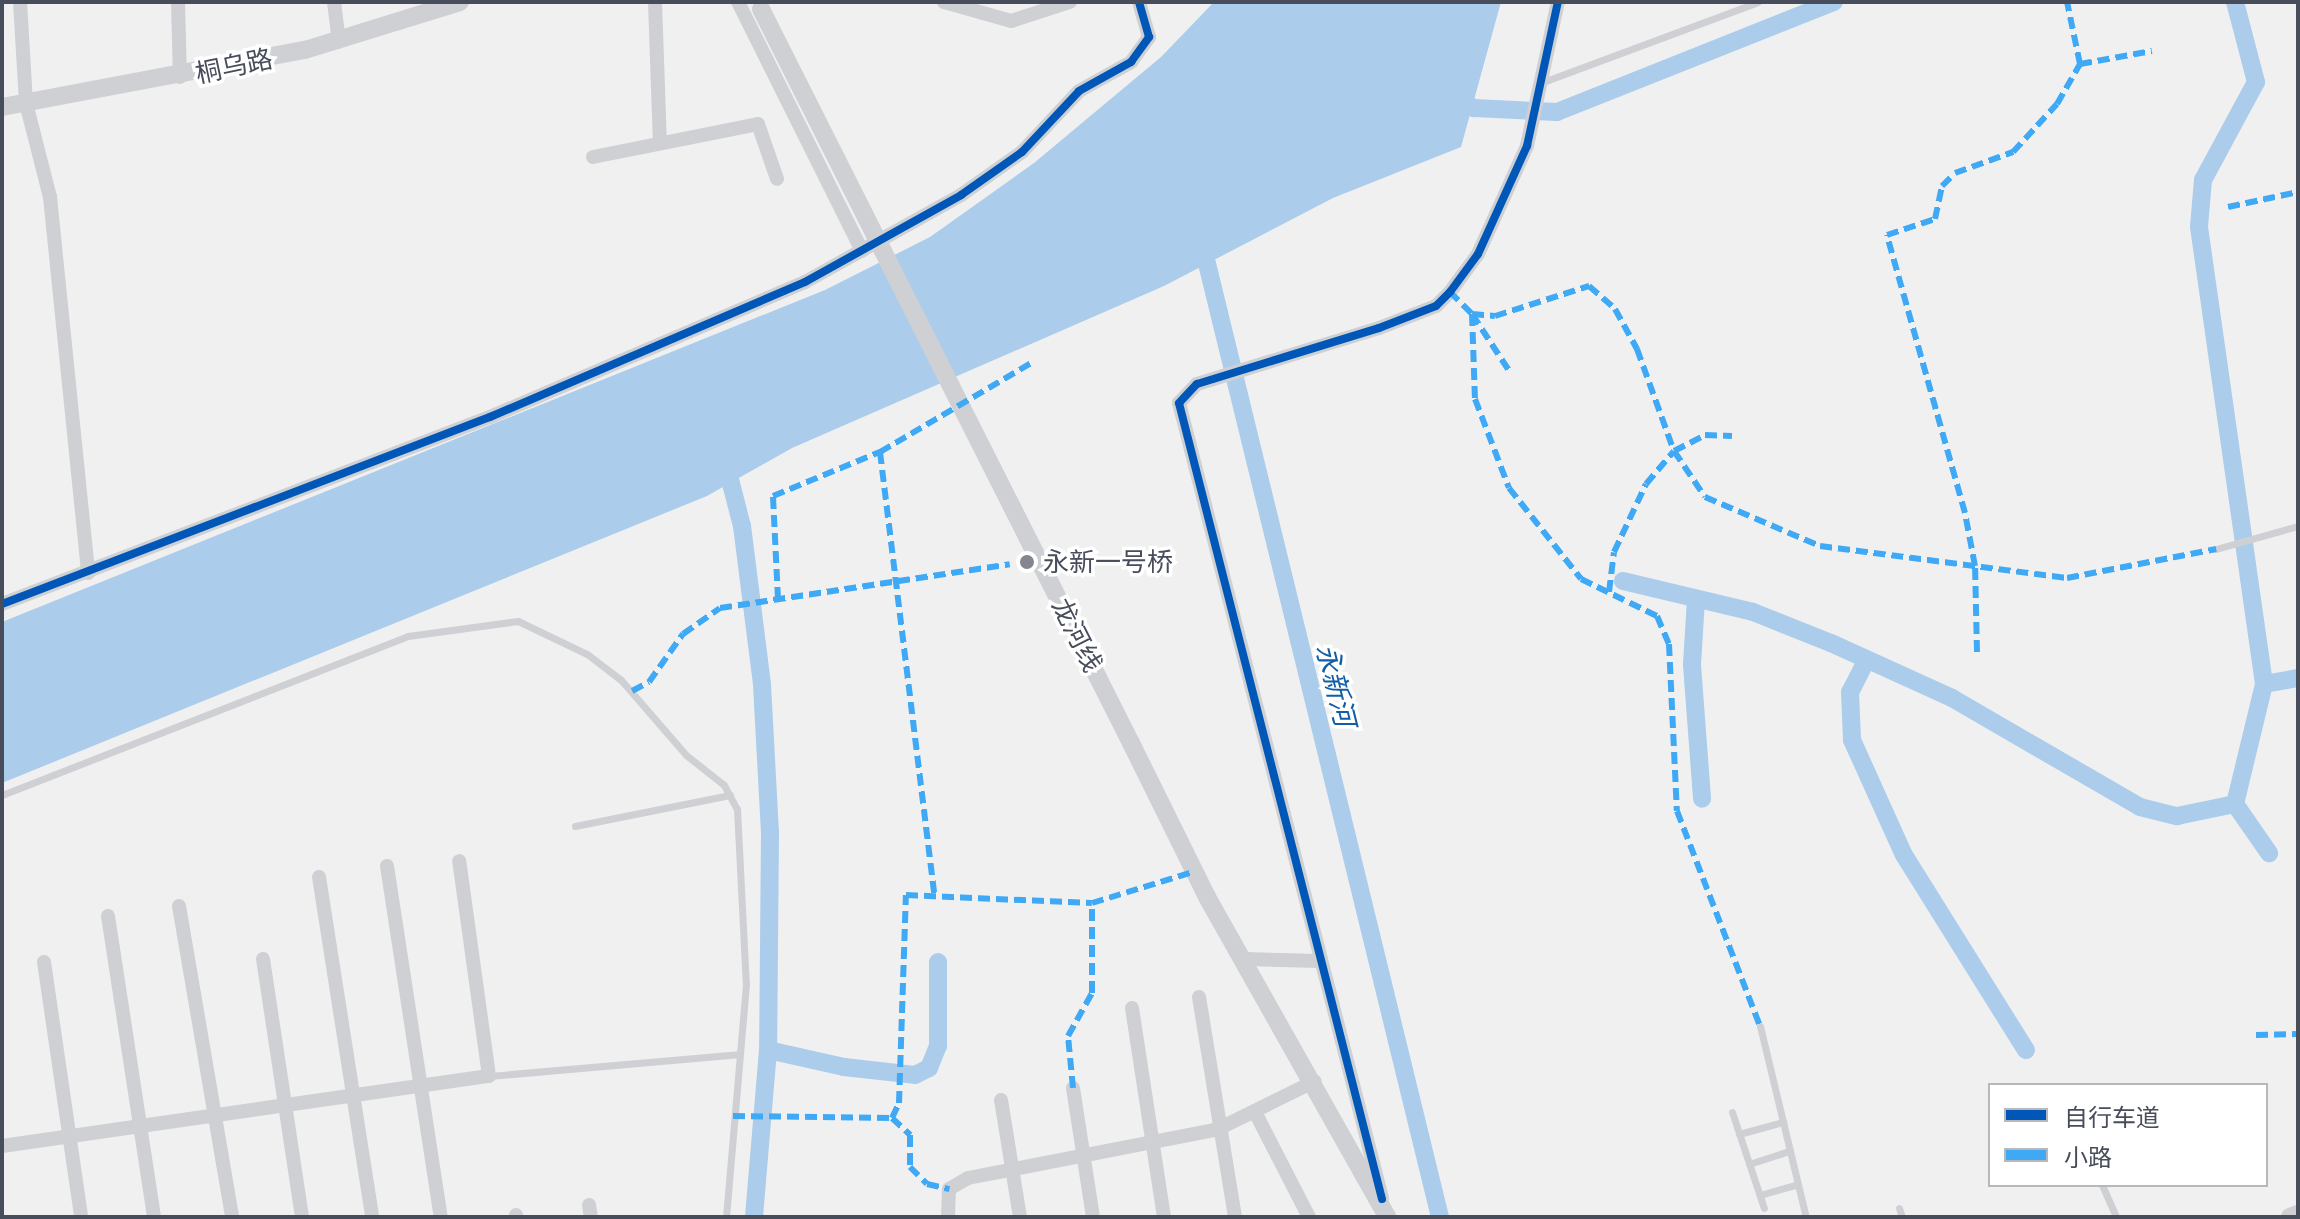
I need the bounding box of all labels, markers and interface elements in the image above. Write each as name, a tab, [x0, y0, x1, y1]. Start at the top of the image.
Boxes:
street label: 桐乌路	[193, 43, 275, 89]
place label: 永新一号桥	[1043, 546, 1173, 578]
marker: 永新一号桥	[1018, 553, 1036, 571]
street label: 龙河线	[1045, 593, 1109, 677]
water label: 永新河	[1310, 640, 1362, 730]
legend	[1988, 1083, 2268, 1187]
text: 自行车道	[2064, 1102, 2160, 1131]
text: 小路	[2064, 1142, 2112, 1171]

